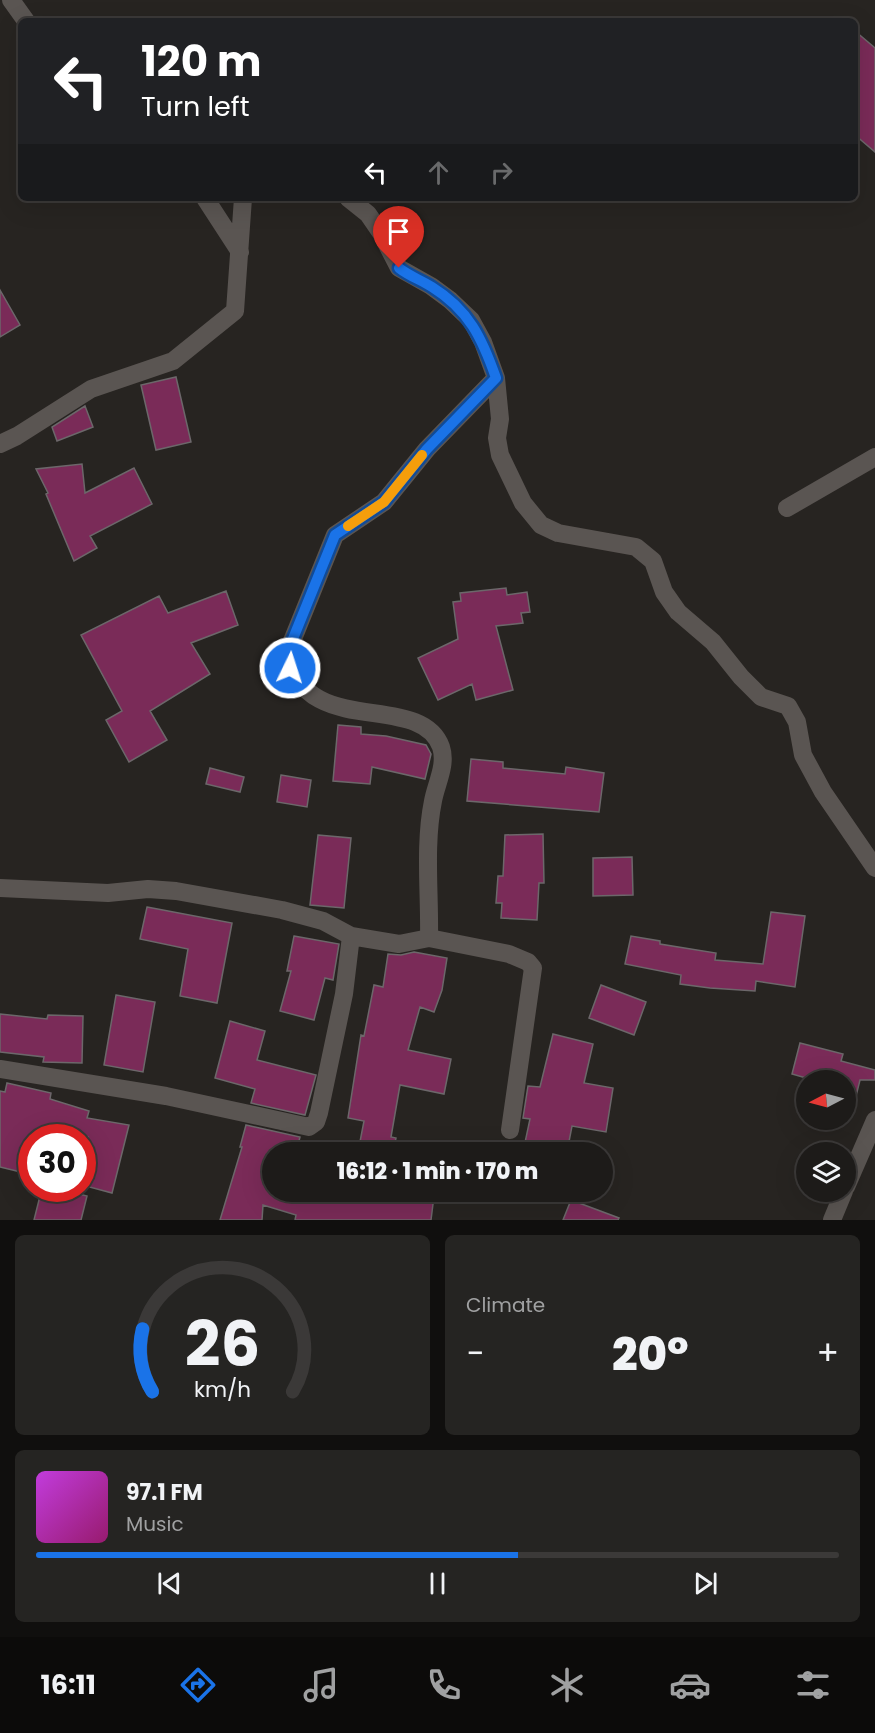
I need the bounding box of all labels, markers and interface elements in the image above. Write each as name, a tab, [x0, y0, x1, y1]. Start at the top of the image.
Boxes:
text: 120 m	[141, 32, 262, 91]
icon: left	[42, 42, 120, 120]
text: Turn left	[141, 88, 250, 125]
icon: left	[359, 156, 392, 189]
icon: ahead	[422, 156, 455, 189]
icon: right	[485, 156, 518, 189]
pin	[373, 206, 424, 268]
icon: arrive	[382, 215, 415, 248]
position arrow	[258, 636, 322, 700]
north arrow	[796, 1070, 856, 1130]
map controls	[796, 1070, 856, 1202]
speed limit sign: 30	[18, 1124, 96, 1202]
button: layers	[796, 1142, 856, 1202]
text: 16:12 · 1 min · 170 m	[337, 1156, 538, 1187]
text: Climate	[466, 1291, 545, 1319]
text: 26	[185, 1300, 260, 1388]
text: 20°	[612, 1323, 689, 1386]
text: −	[466, 1330, 484, 1377]
text: +	[816, 1330, 839, 1377]
text: km/h	[194, 1374, 251, 1405]
text: 97.1 FM	[126, 1477, 203, 1508]
text: Music	[126, 1510, 184, 1538]
icon: previous	[153, 1567, 186, 1600]
icon: pause	[421, 1567, 454, 1600]
icon: next	[689, 1567, 722, 1600]
icon: directions	[177, 1664, 219, 1706]
icon: music	[300, 1664, 342, 1706]
icon: phone	[423, 1664, 465, 1706]
icon: climate	[546, 1664, 588, 1706]
icon: car	[669, 1664, 711, 1706]
icon: filters	[792, 1664, 834, 1706]
text: 16:11	[41, 1666, 96, 1703]

